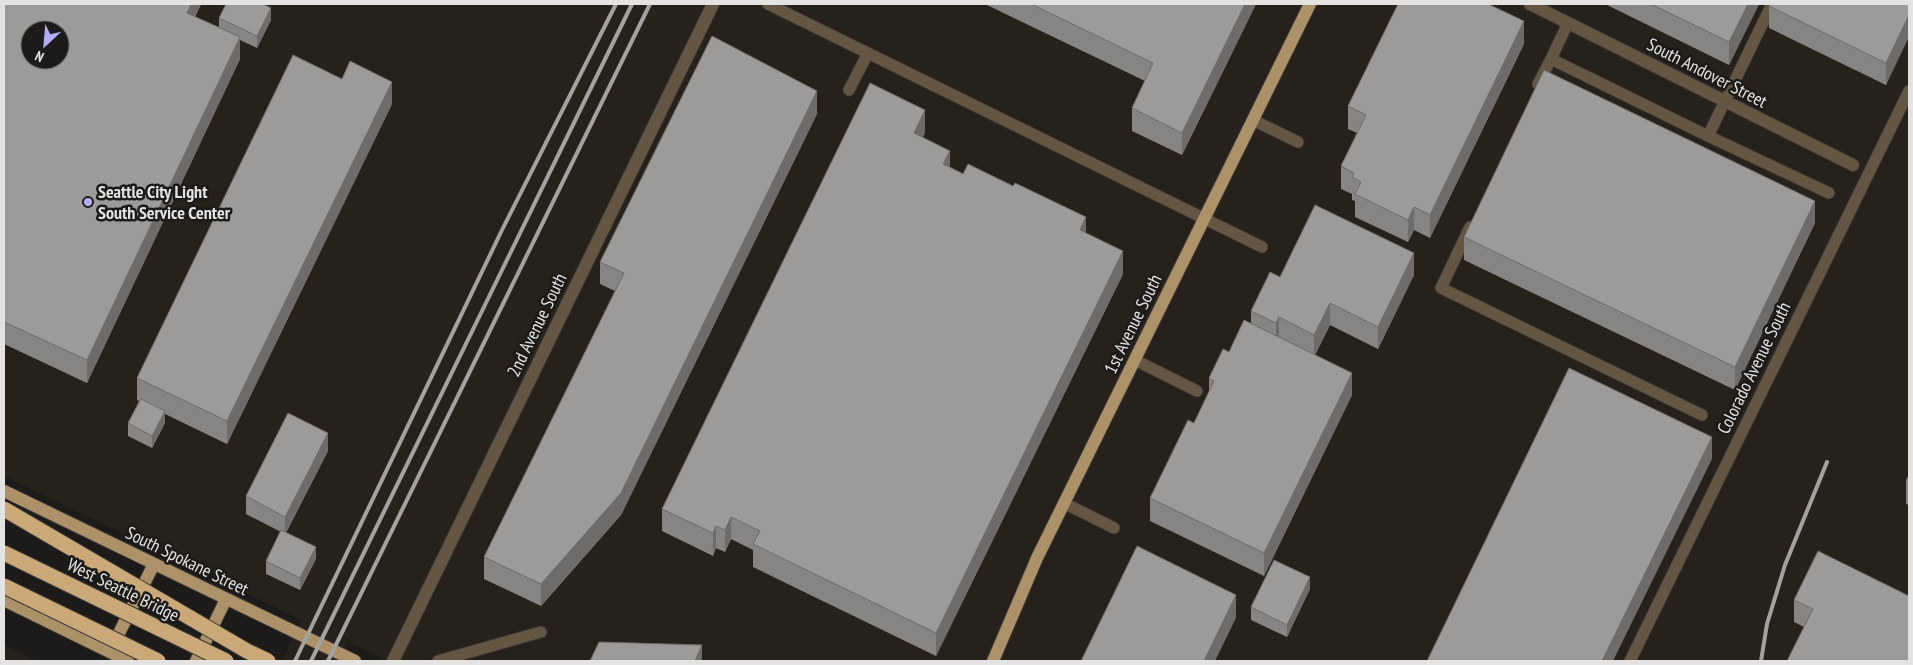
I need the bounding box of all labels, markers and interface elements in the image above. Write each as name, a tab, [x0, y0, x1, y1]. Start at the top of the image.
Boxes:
north arrow	[20, 20, 70, 70]
street label: South Andover Street	[1643, 32, 1771, 113]
text: N	[32, 47, 47, 66]
place label: Seattle City Light South Service Center	[98, 180, 231, 224]
marker: Seattle City Light South Service Center	[82, 196, 94, 208]
street label: 2nd Avenue South	[502, 269, 572, 380]
street label: 1st Avenue South	[1099, 270, 1167, 377]
street label: Colorado Avenue South	[1712, 298, 1795, 438]
street label: South Spokane Street	[122, 521, 252, 600]
street label: West Seattle Bridge	[63, 553, 183, 627]

